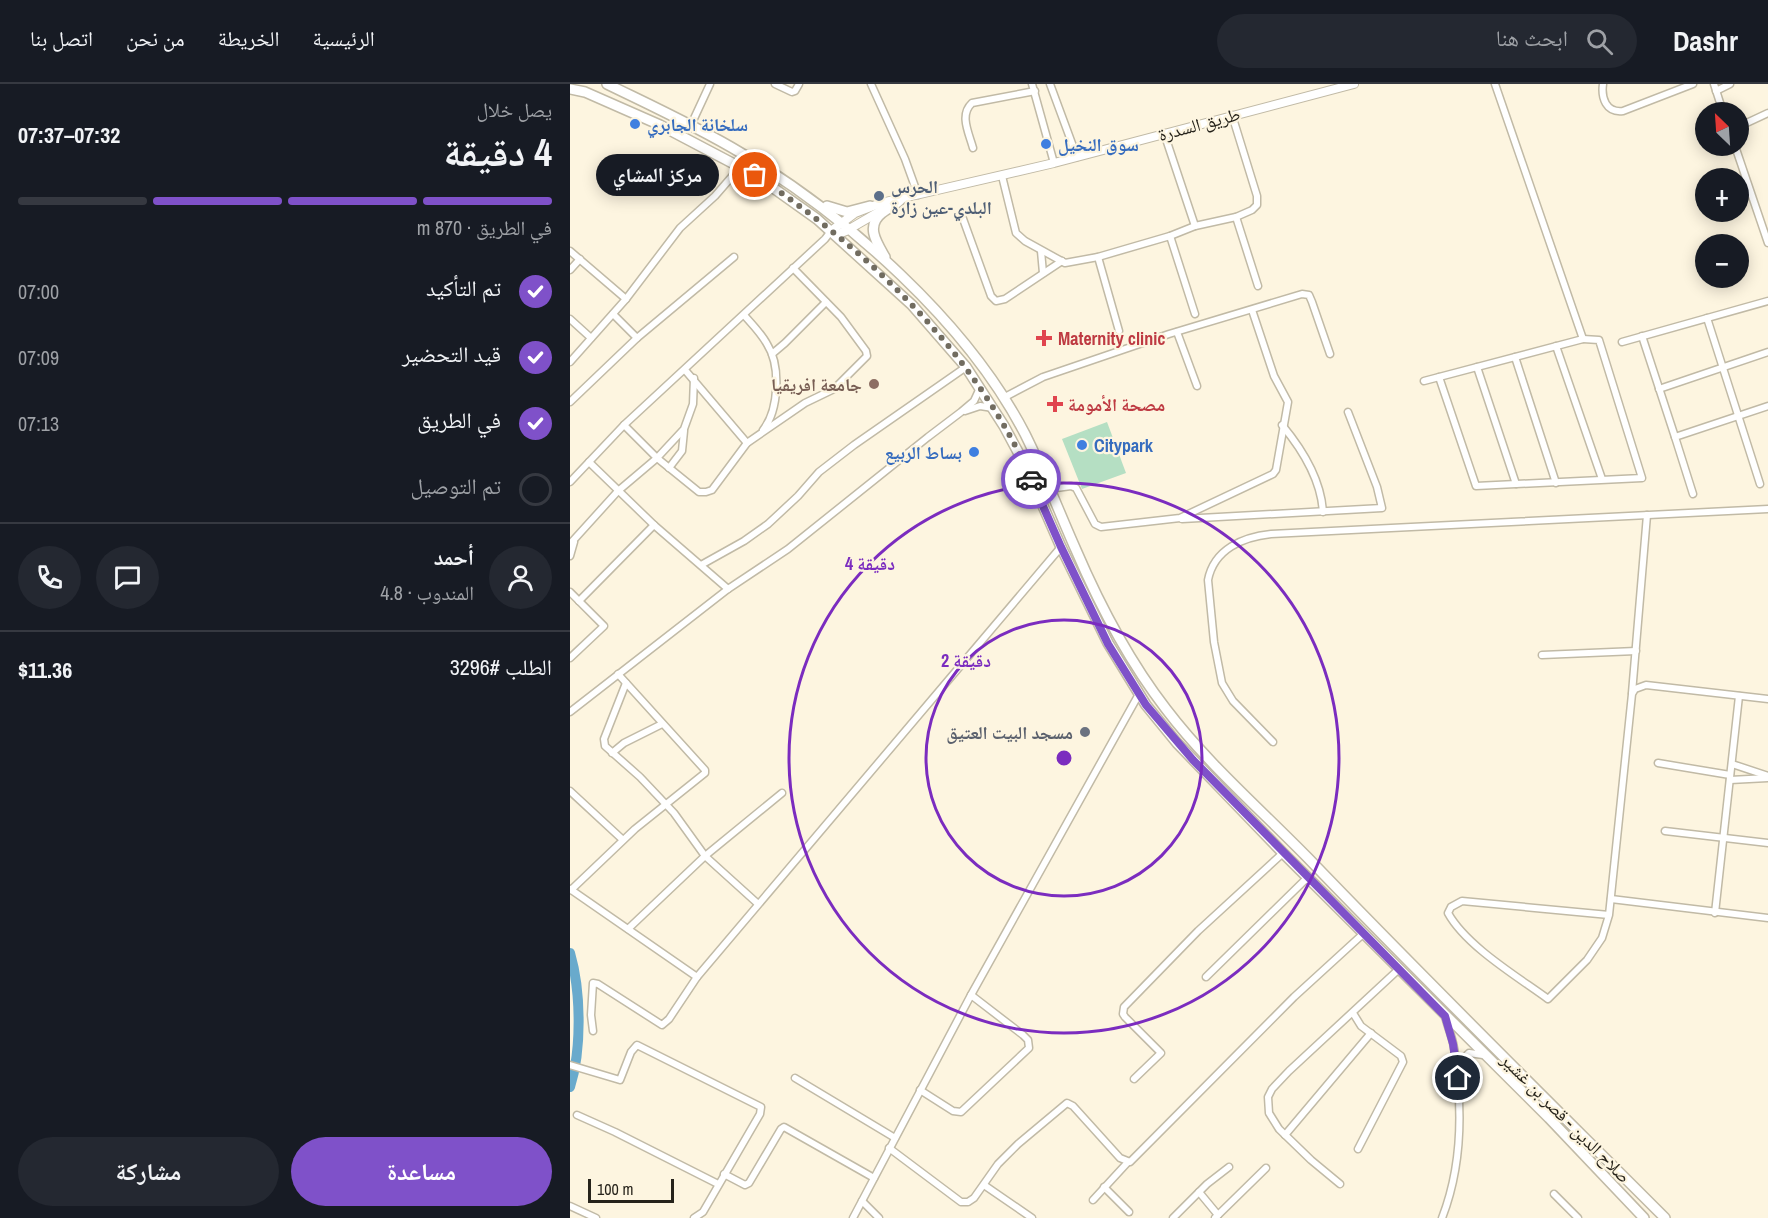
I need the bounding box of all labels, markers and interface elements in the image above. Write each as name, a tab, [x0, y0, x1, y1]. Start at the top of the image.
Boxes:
search box	[1217, 14, 1637, 68]
text: Dashr	[1673, 22, 1738, 60]
text: ابحث هنا	[1496, 23, 1568, 53]
text: اتصل بنا	[30, 24, 93, 53]
text: من نحن	[126, 24, 185, 53]
text: الخريطة	[218, 24, 280, 53]
text: الرئيسية	[313, 24, 375, 53]
icon: search	[1583, 25, 1616, 58]
text: يصل خلال	[476, 96, 552, 123]
street label: طريق السدرة	[1155, 101, 1243, 147]
north arrow	[1695, 102, 1749, 156]
map controls	[1695, 102, 1749, 288]
place label: سلخانة الجابري	[647, 112, 748, 139]
marker: سلخانة الجابري	[628, 117, 642, 131]
text: 07:32–07:37	[18, 120, 120, 150]
text: 4 دقيقة	[443, 126, 552, 178]
place label: سوق النخيل	[1058, 132, 1139, 157]
marker: سوق النخيل	[1039, 137, 1053, 151]
pin	[729, 149, 780, 200]
callout: مركز المشاي	[596, 154, 719, 196]
icon: bag	[738, 158, 771, 191]
text: مركز المشاي	[613, 161, 702, 188]
button: +	[1695, 168, 1749, 222]
place label: الحرس البلدي-عين زارة	[891, 174, 992, 222]
marker: الحرس البلدي-عين زارة	[872, 189, 886, 203]
text: في الطريق · 870 m	[417, 214, 552, 241]
button: −	[1695, 234, 1749, 288]
text: تم التأكيد	[426, 273, 501, 303]
icon: check	[519, 275, 552, 308]
text: 07:00	[18, 278, 59, 305]
place label: Maternity clinic	[1058, 326, 1165, 351]
marker: Maternity clinic	[1035, 329, 1053, 347]
text: قيد التحضير	[402, 339, 501, 369]
icon: check	[519, 341, 552, 374]
text: 07:09	[18, 344, 59, 371]
place label: جامعة افريقيا	[771, 372, 862, 397]
marker: جامعة افريقيا	[867, 377, 881, 391]
place label: مصحة الأمومة	[1068, 392, 1165, 417]
marker: مصحة الأمومة	[1046, 395, 1064, 413]
text: في الطريق	[417, 405, 501, 435]
icon: check	[519, 407, 552, 440]
text: 07:13	[18, 410, 59, 437]
place label: Citypark	[1094, 433, 1154, 458]
marker: Citypark	[1075, 438, 1089, 452]
place label: بساط الربيع	[885, 440, 962, 465]
marker: بساط الربيع	[967, 445, 981, 459]
courier	[1001, 449, 1061, 509]
icon: car	[1015, 463, 1048, 496]
text: تم التوصيل	[410, 471, 501, 501]
text: أحمد	[434, 542, 474, 572]
button: phone	[18, 546, 81, 609]
button: chat	[96, 546, 159, 609]
button: person	[489, 546, 552, 609]
text: 4 دقيقة	[845, 551, 895, 576]
text: المندوب · 4.8	[380, 579, 474, 606]
text: 2 دقيقة	[941, 648, 991, 673]
text: الطلب #3296	[450, 652, 552, 682]
text: $11.36	[18, 655, 72, 685]
place label: مسجد البيت العتيق	[946, 720, 1073, 745]
marker: مسجد البيت العتيق	[1078, 725, 1092, 739]
centre of rings	[1054, 748, 1074, 768]
street label: صلاح الدين - قصر بن غشير	[1495, 1047, 1637, 1189]
pin	[1432, 1052, 1483, 1103]
icon: home	[1441, 1061, 1474, 1094]
button: مشاركة	[18, 1137, 279, 1206]
button: مساعدة	[291, 1137, 552, 1206]
scale bar	[588, 1176, 674, 1204]
text: 100 m	[597, 1178, 633, 1200]

